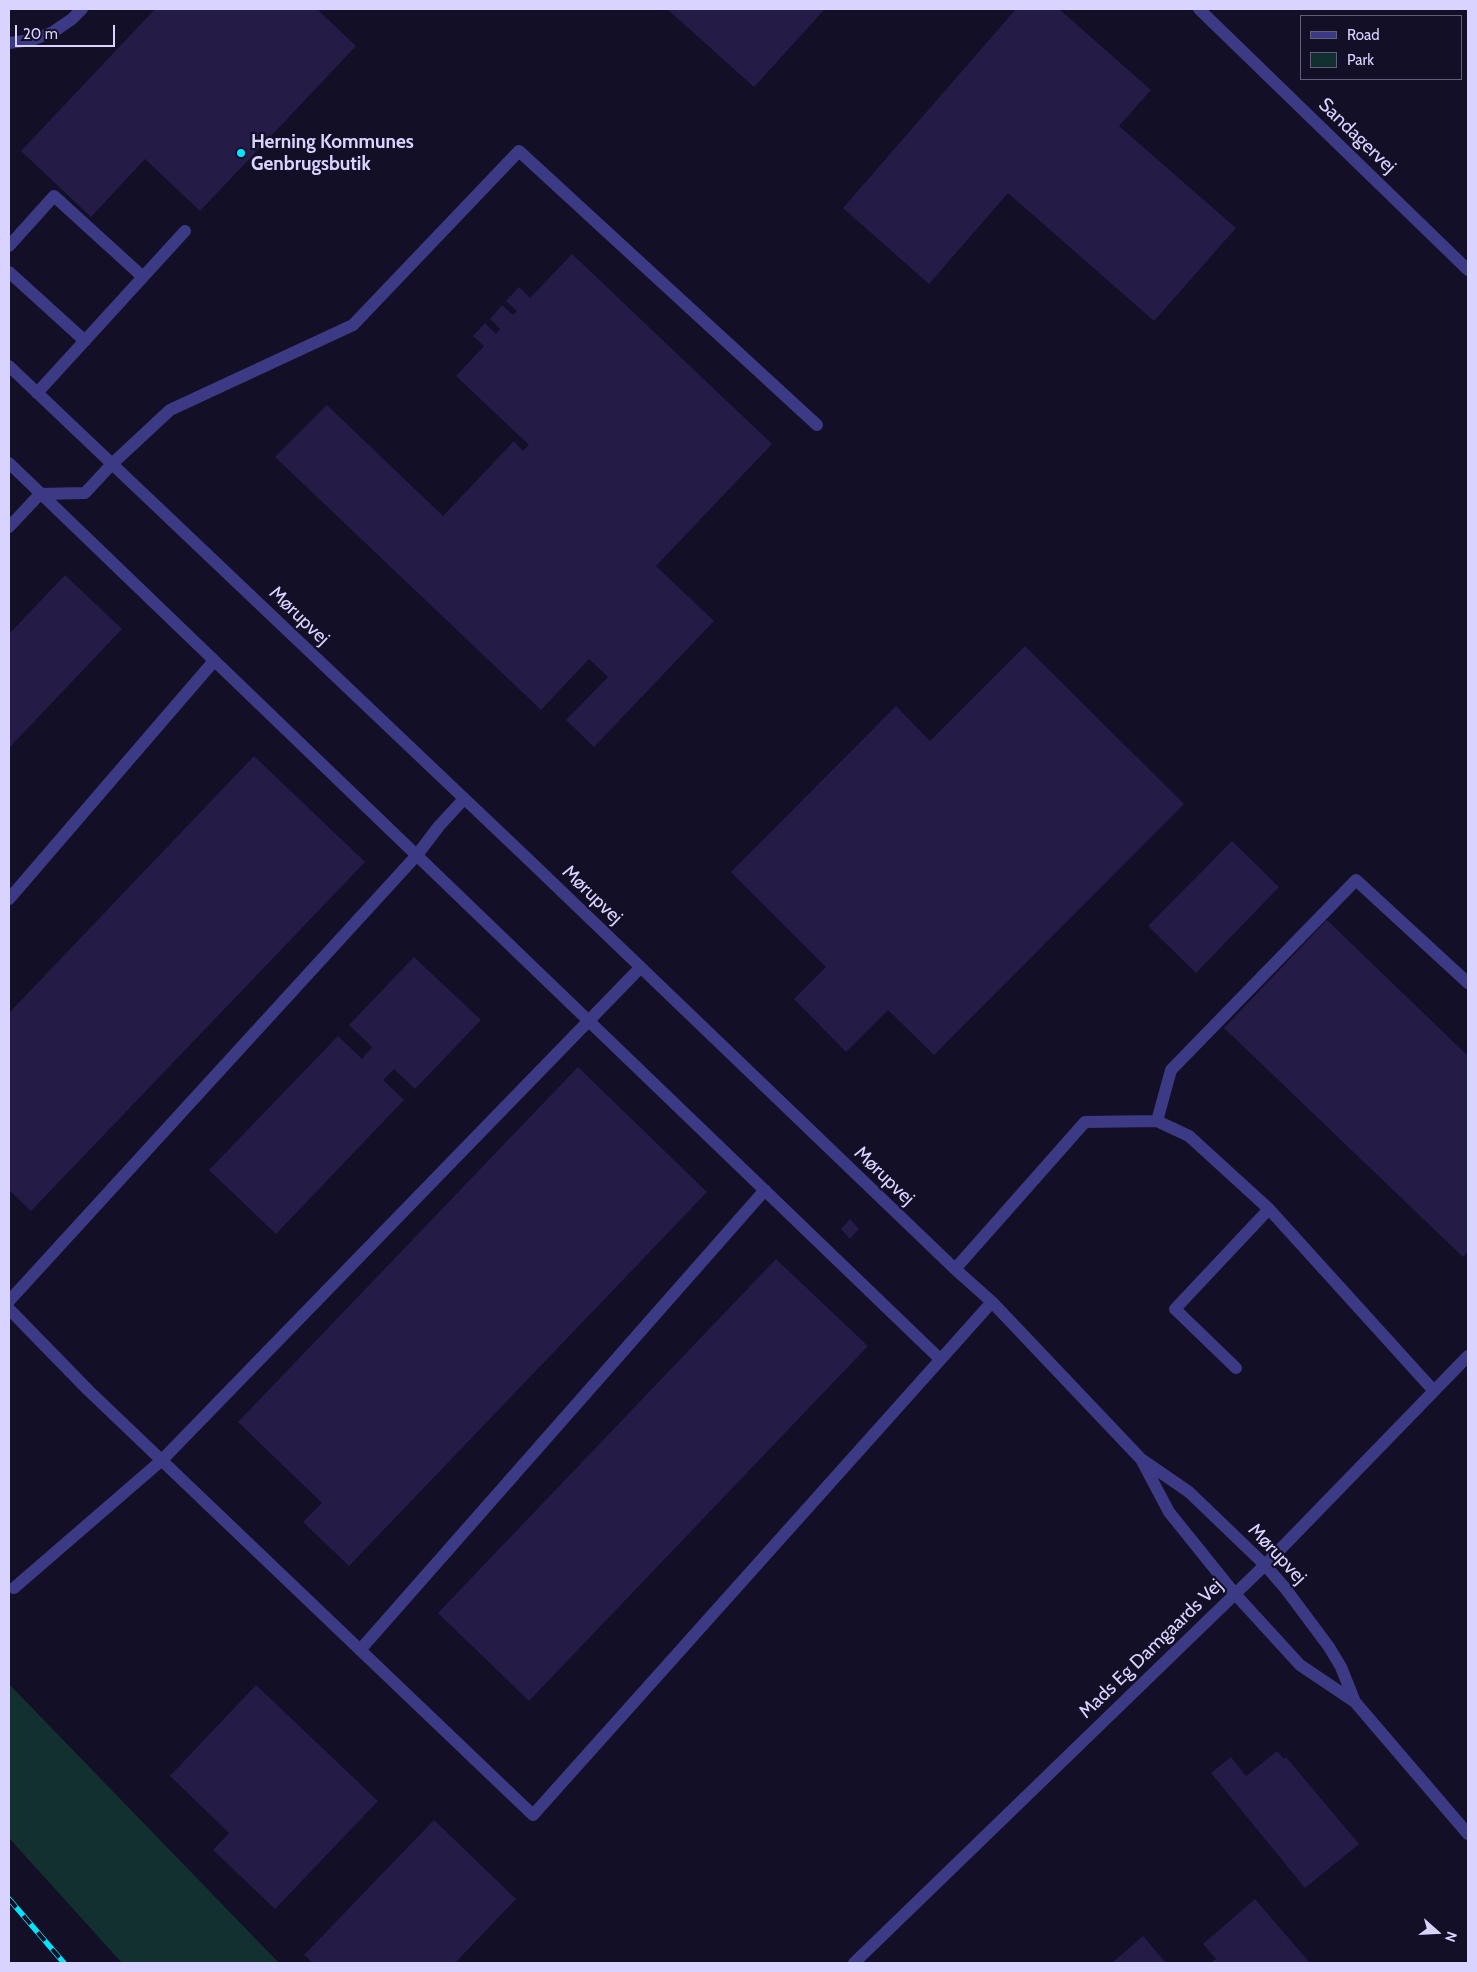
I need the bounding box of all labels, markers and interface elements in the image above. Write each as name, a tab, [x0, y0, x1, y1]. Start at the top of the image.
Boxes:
scale bar	[18, 15, 118, 47]
legend	[1300, 15, 1462, 80]
text: 20 m	[23, 25, 58, 43]
text: Road	[1347, 26, 1380, 44]
text: Park	[1347, 51, 1374, 69]
street label: Sandagervej	[1314, 94, 1400, 178]
place label: Herning Kommunes Genbrugsbutik	[251, 131, 414, 175]
marker: Herning Kommunes Genbrugsbutik	[235, 147, 247, 159]
street label: Mørupvej	[264, 582, 334, 650]
street label: Mørupvej	[557, 861, 627, 929]
street label: Mørupvej	[849, 1142, 919, 1210]
street label: Mørupvej	[1243, 1519, 1311, 1589]
street label: Mads Eg Damgaards Vej	[1074, 1574, 1228, 1724]
north arrow	[1412, 1907, 1462, 1957]
text: N	[1441, 1929, 1461, 1944]

